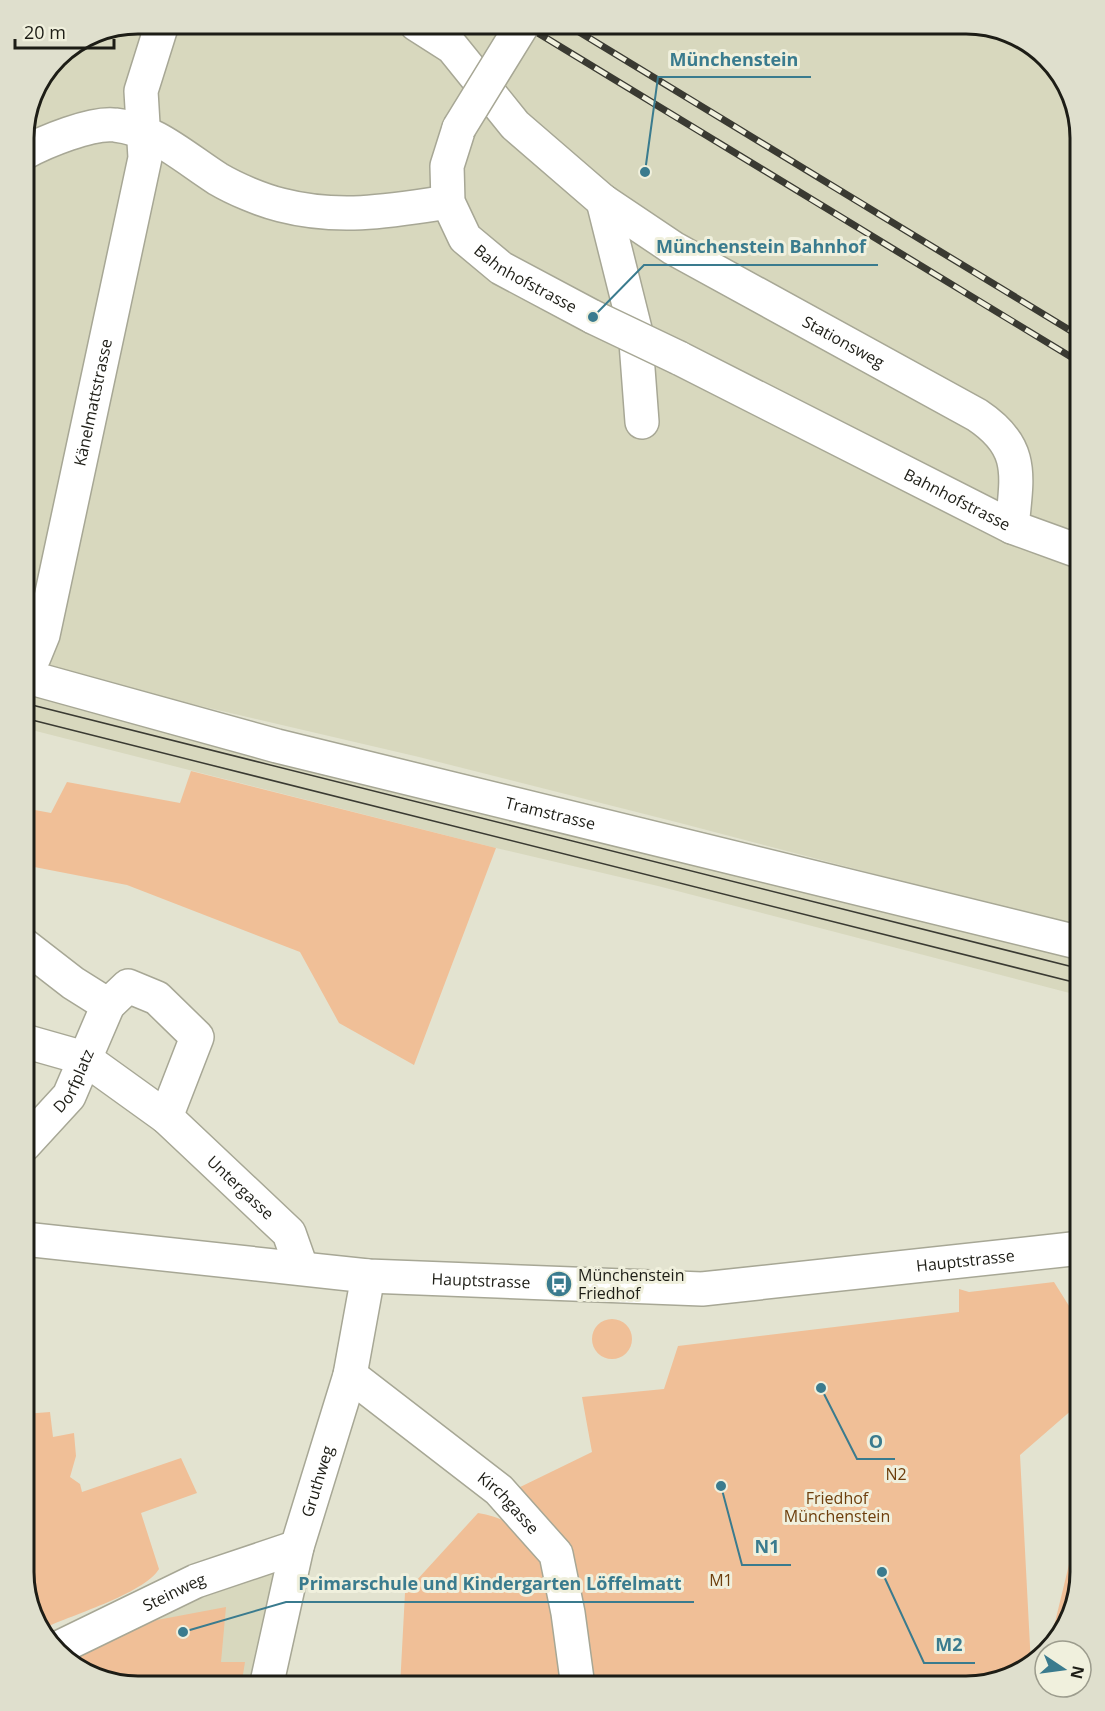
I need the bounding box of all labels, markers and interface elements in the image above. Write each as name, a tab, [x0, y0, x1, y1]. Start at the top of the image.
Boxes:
scale bar	[15, 12, 114, 50]
text: 20 m	[24, 20, 66, 44]
callout: Münchenstein	[658, 41, 811, 77]
text: Münchenstein	[670, 47, 798, 71]
callout: Münchenstein Bahnhof	[644, 229, 878, 265]
text: Münchenstein Bahnhof	[656, 234, 867, 258]
street label: Bahnhofstrasse	[469, 239, 581, 318]
street label: Stationsweg	[799, 310, 889, 373]
street label: Känelmattstrasse	[68, 337, 117, 468]
street label: Bahnhofstrasse	[900, 463, 1014, 535]
street label: Tramstrasse	[503, 791, 598, 835]
street label: Dorfplatz	[48, 1046, 99, 1117]
street label: Untergasse	[202, 1150, 279, 1224]
street label: Hauptstrasse	[915, 1244, 1016, 1277]
place label: Münchenstein Friedhof	[578, 1264, 684, 1304]
street label: Hauptstrasse	[431, 1267, 531, 1293]
bus stop icon: Münchenstein Friedhof	[544, 1269, 574, 1299]
callout: O	[857, 1423, 895, 1459]
text: O	[869, 1429, 883, 1453]
street label: Gruthweg	[296, 1443, 339, 1520]
park label: N2	[885, 1463, 907, 1485]
street label: Kirchgasse	[473, 1467, 544, 1539]
park label: Friedhof Münchenstein	[784, 1487, 890, 1527]
callout: N1	[742, 1529, 791, 1565]
text: N1	[755, 1534, 779, 1558]
callout: Primarschule und Kindergarten Löffelmatt	[286, 1566, 694, 1602]
street label: Steinweg	[139, 1568, 209, 1616]
park label: M1	[709, 1569, 733, 1591]
text: Primarschule und Kindergarten Löffelmatt	[298, 1571, 682, 1595]
callout: M2	[924, 1627, 975, 1663]
text: M2	[935, 1632, 963, 1656]
north arrow	[1033, 1639, 1093, 1699]
text: N	[1065, 1664, 1090, 1681]

